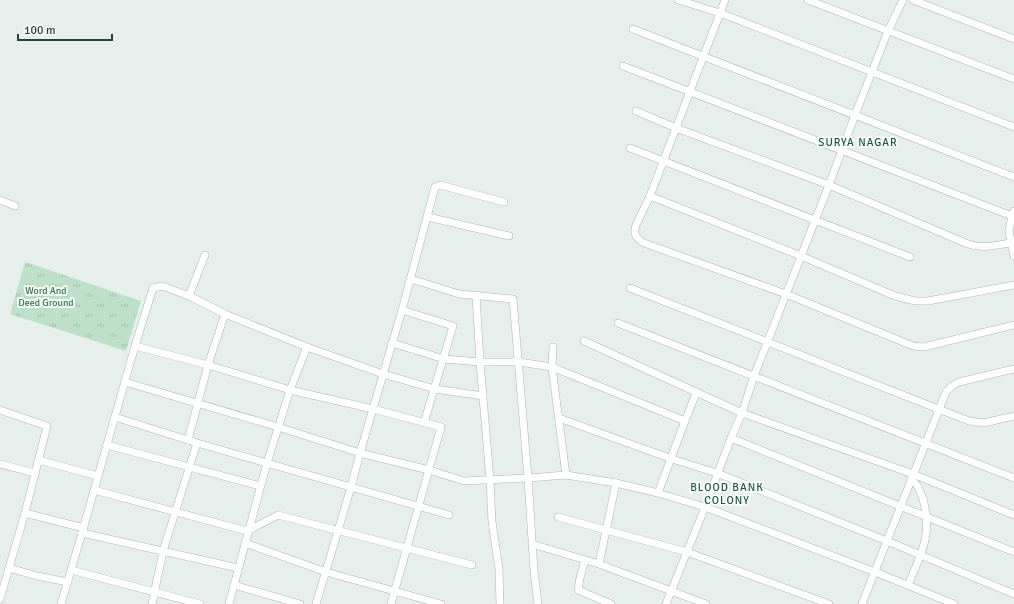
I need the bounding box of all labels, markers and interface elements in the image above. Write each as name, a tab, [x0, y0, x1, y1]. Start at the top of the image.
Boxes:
scale bar	[18, 16, 112, 42]
text: 100 m	[24, 23, 56, 38]
district label: SURYA NAGAR	[818, 136, 898, 149]
park label: Word And Deed Ground	[18, 285, 74, 309]
district label: BLOOD BANK COLONY	[690, 481, 764, 507]

